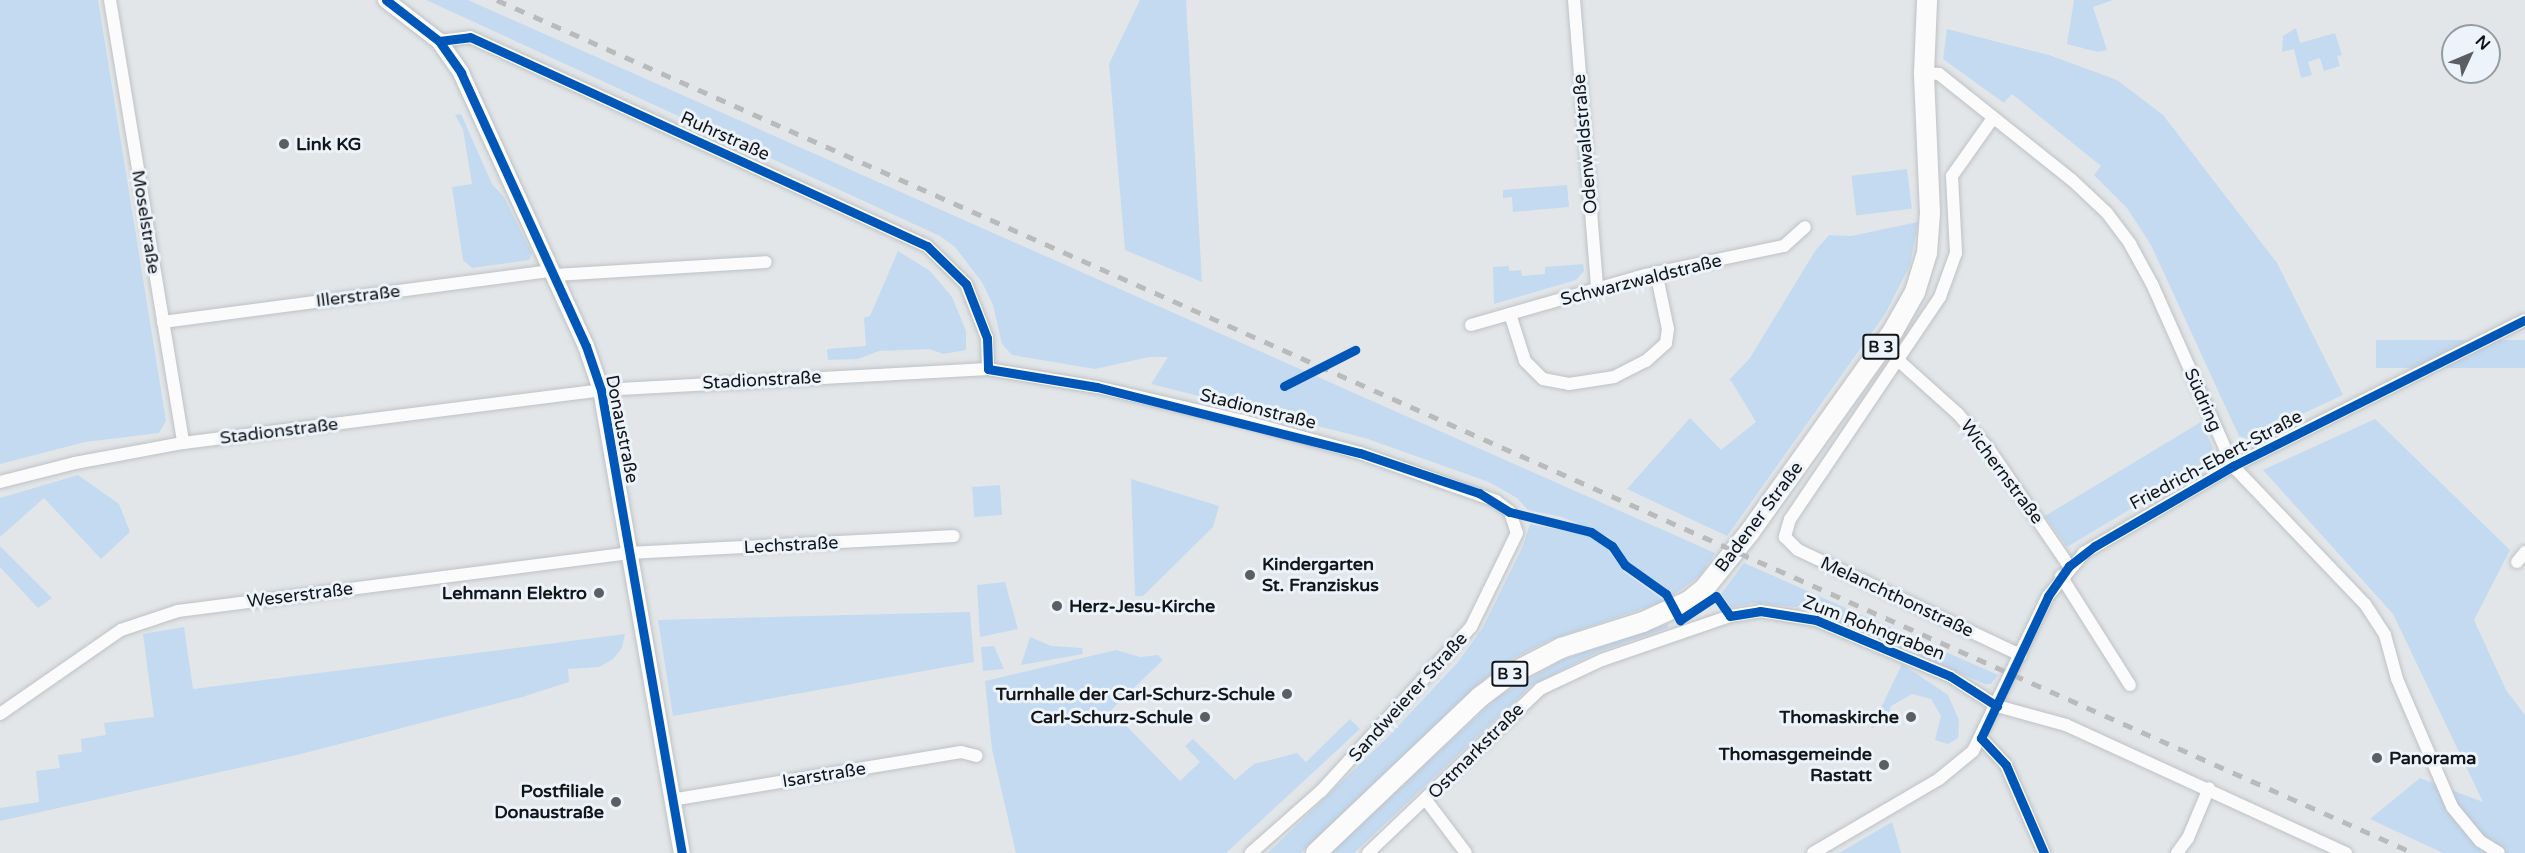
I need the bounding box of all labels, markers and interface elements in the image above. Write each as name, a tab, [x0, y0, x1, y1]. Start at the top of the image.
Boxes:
north arrow	[2441, 24, 2501, 84]
text: N	[2471, 31, 2494, 54]
street label: Odenwaldstraße	[1568, 73, 1602, 215]
street label: Ruhrstraße	[677, 107, 773, 165]
place label: Link KG	[296, 133, 361, 155]
marker: Link KG	[277, 137, 291, 151]
street label: Moselstraße	[127, 168, 165, 276]
street label: Schwarzwaldstraße	[1558, 250, 1724, 310]
street label: Illerstraße	[315, 280, 401, 312]
road number: B 3	[1862, 334, 1900, 360]
street label: Südring	[2180, 365, 2226, 435]
street label: Stadionstraße	[702, 366, 822, 394]
street label: Donaustraße	[601, 373, 643, 485]
street label: Stadionstraße	[1198, 384, 1318, 434]
street label: Friedrich-Ebert-Straße	[2126, 405, 2306, 515]
street label: Stadionstraße	[219, 413, 339, 449]
street label: Wichernstraße	[1956, 416, 2048, 528]
street label: Badener Straße	[1710, 458, 1808, 576]
street label: Lechstraße	[743, 532, 839, 558]
street label: Melanchthonstraße	[1817, 552, 1977, 642]
place label: Kindergarten St. Franziskus	[1262, 554, 1379, 596]
marker: Kindergarten St. Franziskus	[1243, 568, 1257, 582]
street label: Weserstraße	[246, 578, 354, 612]
place label: Lehmann Elektro	[442, 582, 587, 604]
marker: Lehmann Elektro	[592, 586, 606, 600]
street label: Zum Rohngraben	[1800, 591, 1948, 665]
place label: Herz-Jesu-Kirche	[1069, 595, 1215, 617]
marker: Herz-Jesu-Kirche	[1050, 599, 1064, 613]
street label: Sandweierer Straße	[1344, 628, 1472, 766]
road number: B 3	[1490, 661, 1530, 687]
place label: Turnhalle der Carl-Schurz-Schule	[996, 683, 1275, 705]
marker: Turnhalle der Carl-Schurz-Schule	[1280, 687, 1294, 701]
street label: Ostmarkstraße	[1424, 699, 1528, 803]
place label: Carl-Schurz-Schule	[1030, 706, 1193, 728]
place label: Thomaskirche	[1779, 706, 1899, 728]
marker: Carl-Schurz-Schule	[1198, 710, 1212, 724]
marker: Thomaskirche	[1904, 710, 1918, 724]
place label: Thomasgemeinde Rastatt	[1719, 744, 1872, 786]
place label: Panorama	[2389, 747, 2476, 769]
marker: Panorama	[2370, 751, 2384, 765]
street label: Isarstraße	[781, 758, 867, 792]
marker: Thomasgemeinde Rastatt	[1877, 758, 1891, 772]
place label: Postfiliale Donaustraße	[494, 781, 604, 824]
marker: Postfiliale Donaustraße	[609, 795, 623, 809]

